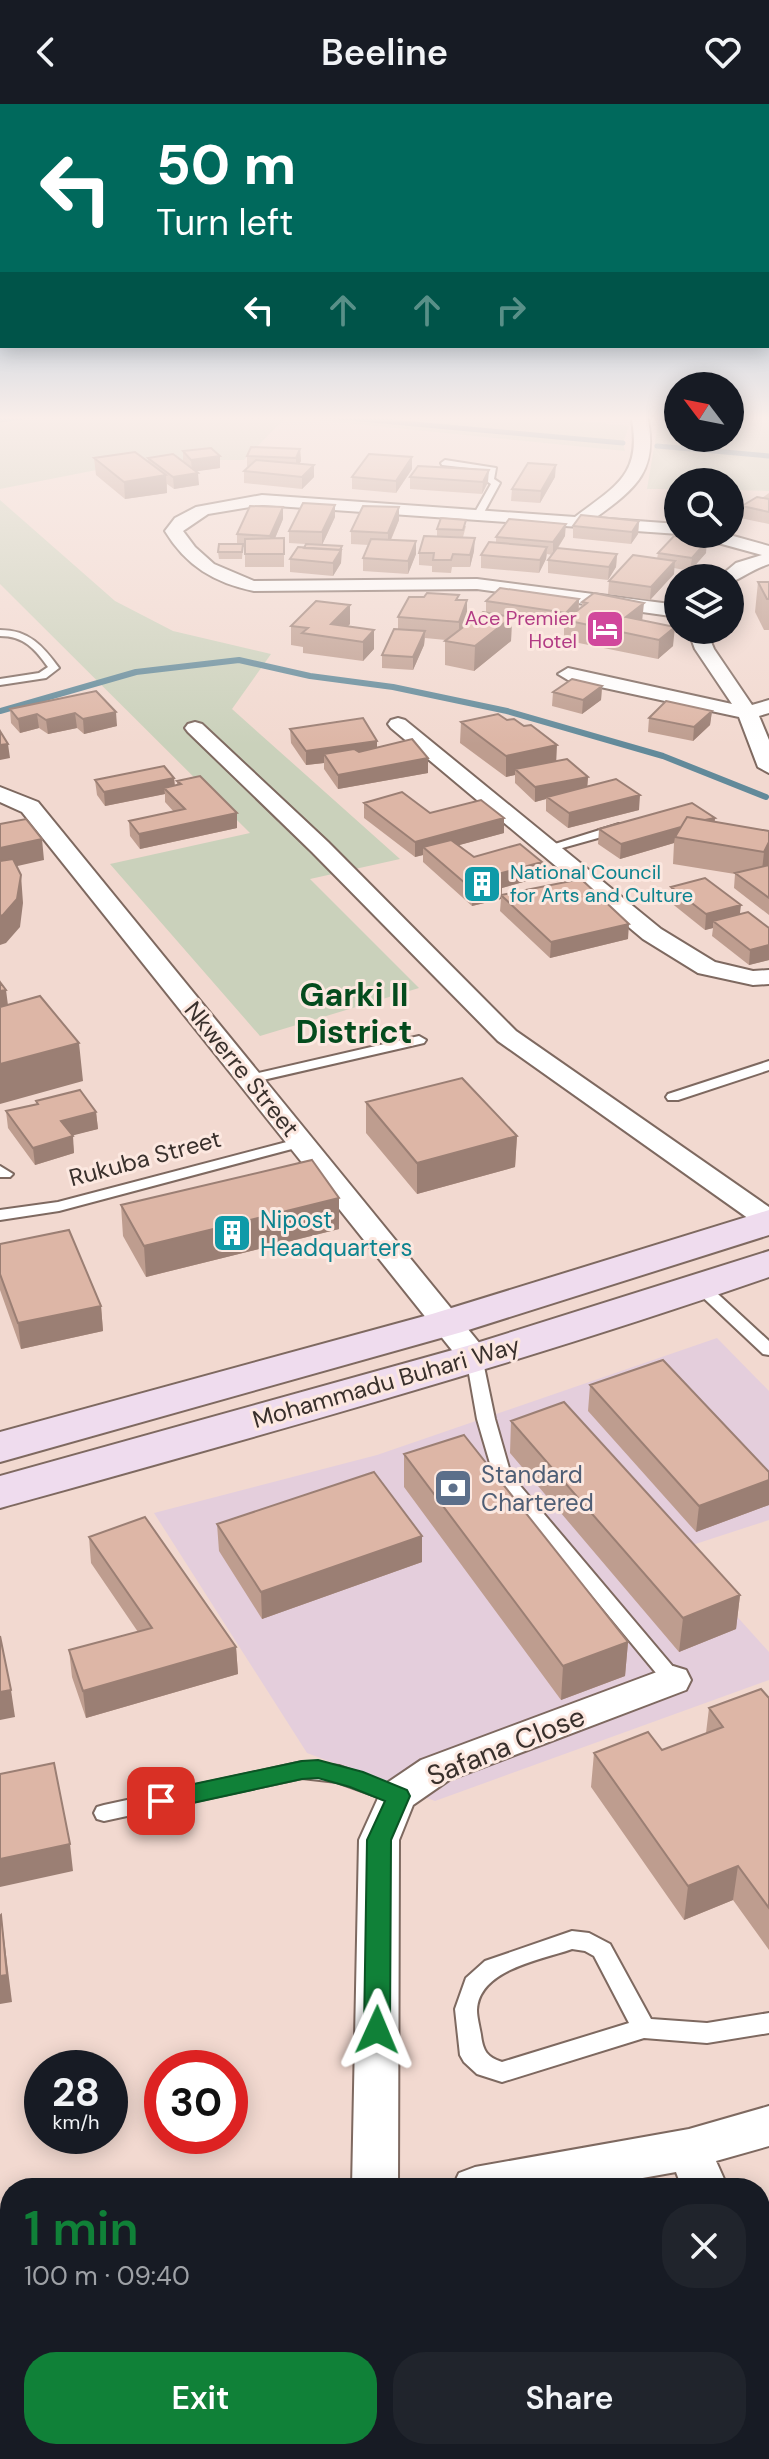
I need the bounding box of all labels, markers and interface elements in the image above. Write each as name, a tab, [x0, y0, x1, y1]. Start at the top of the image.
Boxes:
text: Beeline	[321, 29, 448, 76]
icon: back	[24, 30, 68, 74]
icon: heart	[701, 30, 745, 74]
text: 50 m	[156, 128, 296, 201]
icon: left	[24, 136, 128, 240]
text: Turn left	[156, 199, 293, 246]
icon: left	[237, 288, 281, 332]
icon: ahead	[321, 288, 365, 332]
icon: ahead	[405, 288, 449, 332]
icon: right	[489, 288, 533, 332]
north arrow	[664, 372, 744, 452]
map controls	[664, 372, 744, 644]
button: search	[664, 468, 744, 548]
button: layers	[664, 564, 744, 644]
place label: Ace Premier Hotel	[465, 605, 577, 654]
hotel icon: Ace Premier Hotel	[584, 608, 626, 650]
place label: National Council for Arts and Culture	[510, 859, 693, 908]
building icon: National Council for Arts and Culture	[461, 863, 503, 905]
district label: Garki II District	[296, 974, 412, 1053]
street label: Nkwerre Street	[178, 995, 306, 1143]
street label: Rukuba Street	[65, 1123, 225, 1193]
place label: Nipost Headquarters	[260, 1204, 412, 1263]
building icon: Nipost Headquarters	[211, 1212, 253, 1254]
street label: Mohammadu Buhari Way	[249, 1329, 523, 1435]
place label: Standard Chartered	[481, 1459, 594, 1518]
bank icon: Standard Chartered	[432, 1467, 474, 1509]
street label: Safana Close	[422, 1698, 590, 1794]
pin	[127, 1767, 195, 1835]
icon: arrive	[139, 1779, 183, 1823]
position arrow	[335, 1988, 419, 2072]
speed limit sign: 30	[144, 2050, 248, 2154]
text: 28	[52, 2066, 100, 2118]
text: km/h	[52, 2109, 100, 2135]
text: 1 min	[24, 2197, 139, 2260]
button: close	[662, 2204, 746, 2288]
text: 100 m · 09:40	[24, 2259, 190, 2293]
button: Exit	[24, 2352, 377, 2444]
button: Share	[393, 2352, 746, 2444]

